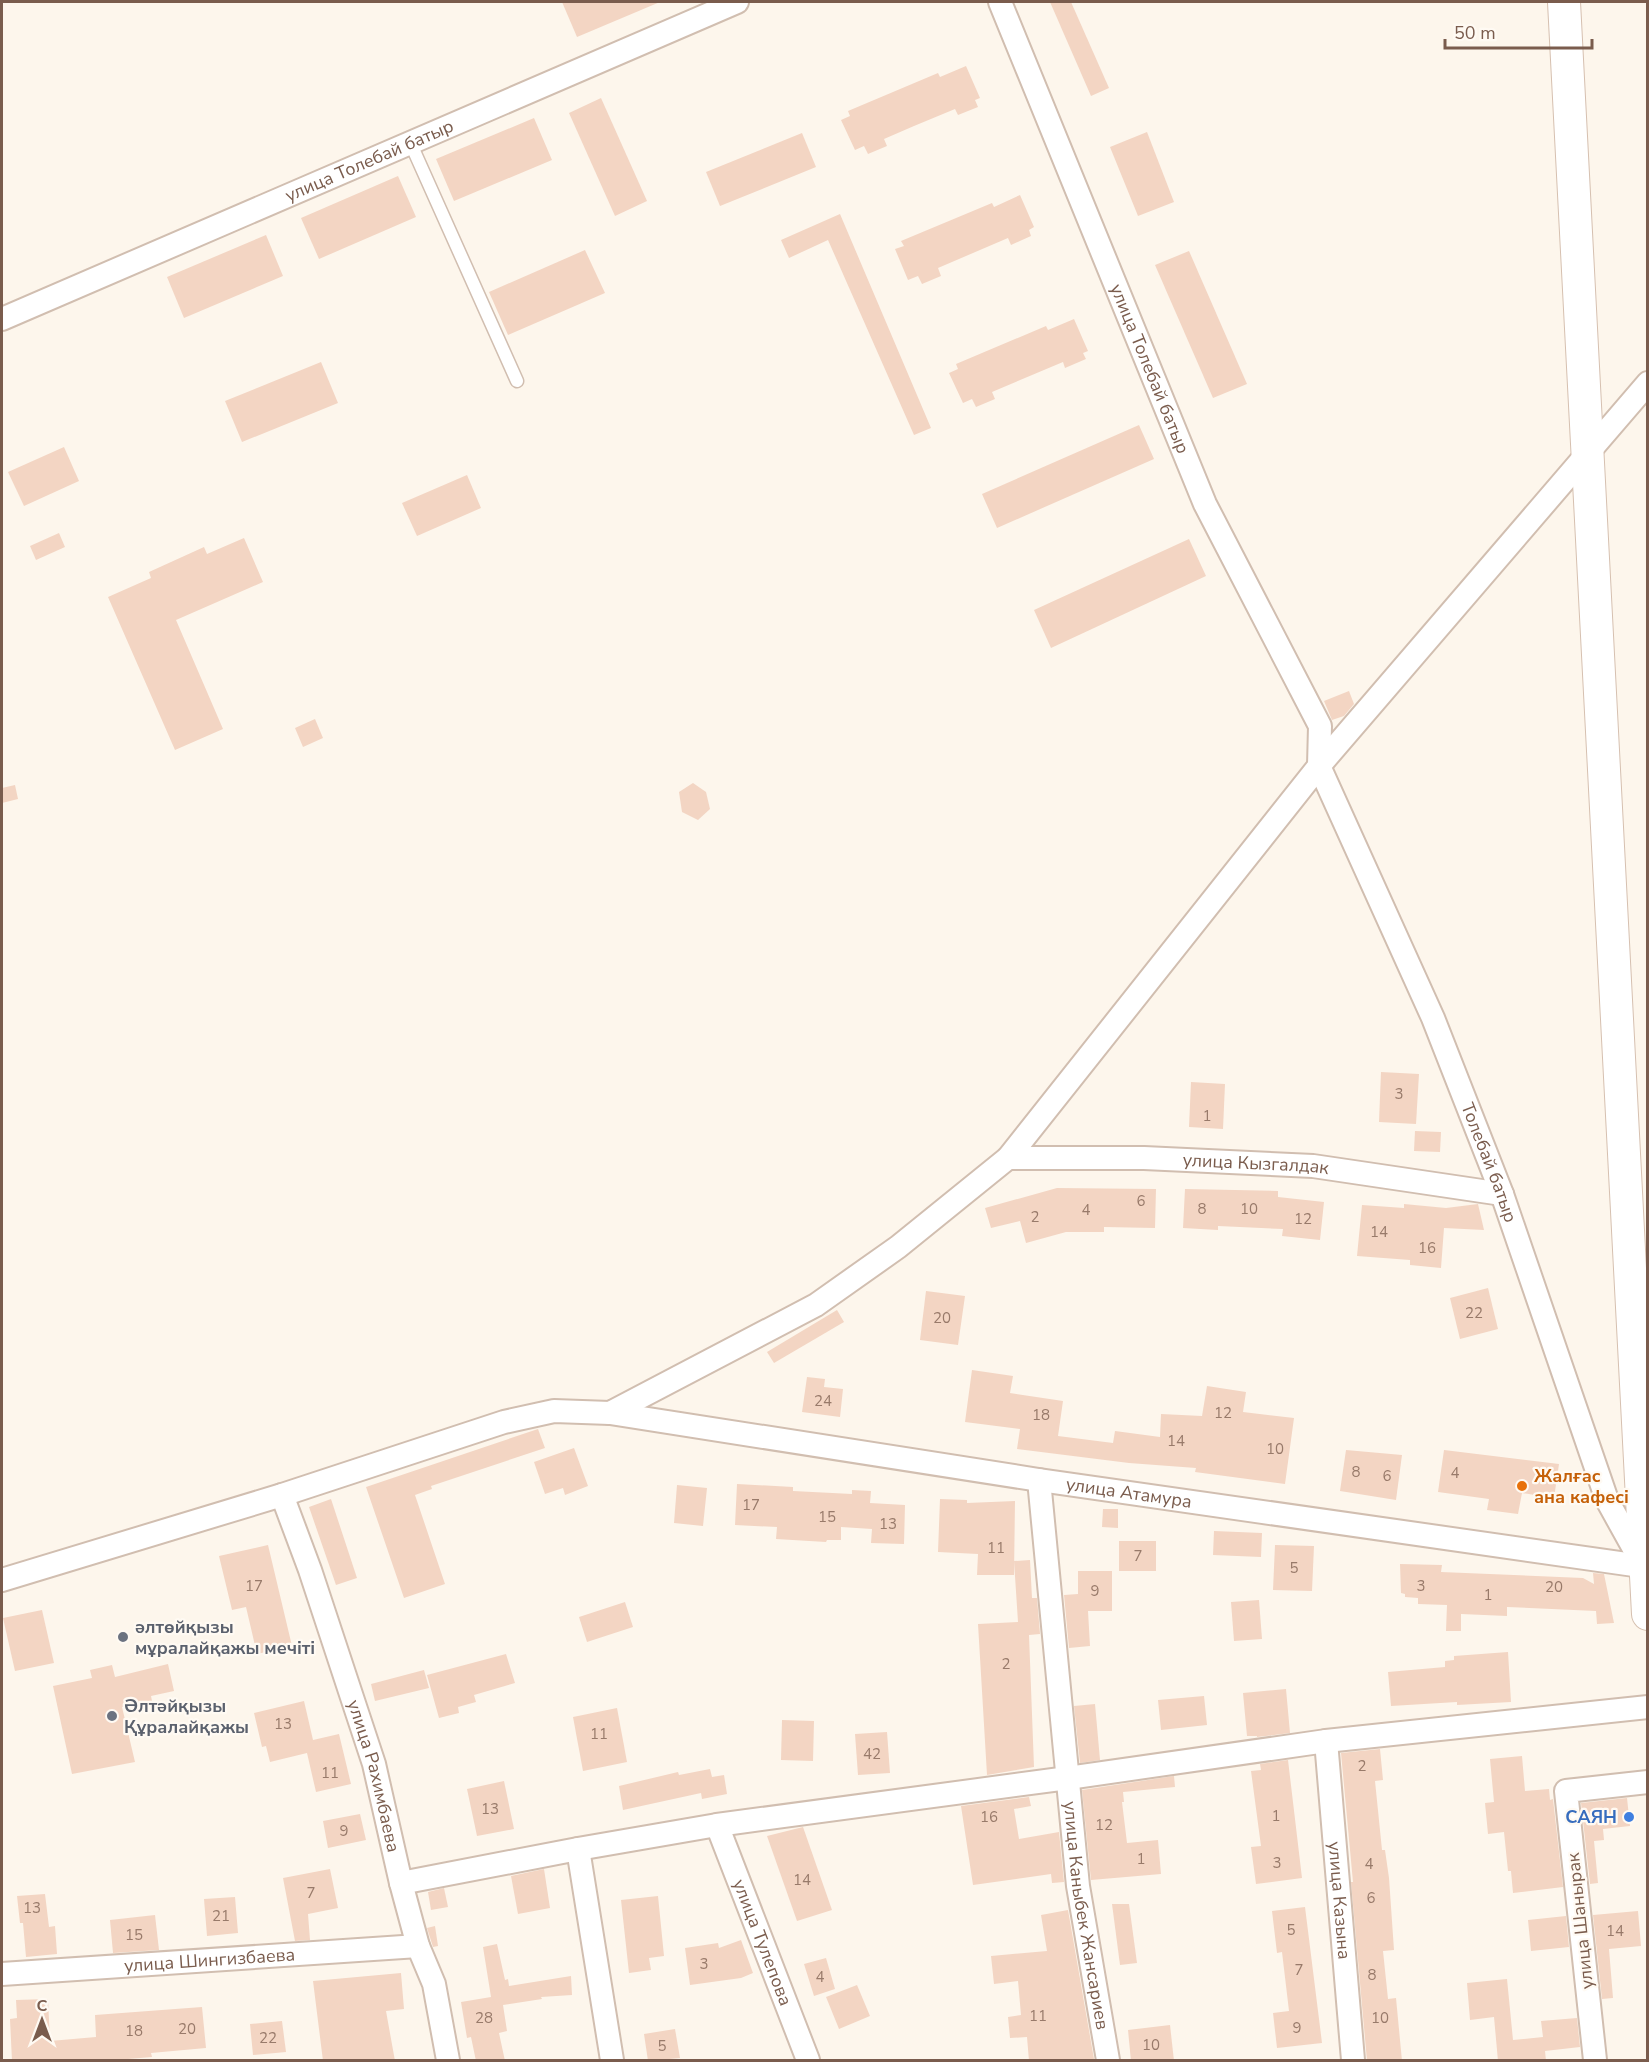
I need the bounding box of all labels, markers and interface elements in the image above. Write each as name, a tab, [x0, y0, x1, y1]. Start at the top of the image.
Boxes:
scale bar	[1445, 12, 1592, 50]
text: 50 m	[1454, 21, 1496, 45]
street label: улица Толебай батыр	[281, 114, 457, 208]
street label: улица Толебай батыр	[1104, 280, 1195, 457]
house number: 3	[1394, 1084, 1404, 1104]
street label: Толебай батыр	[1455, 1099, 1523, 1226]
house number: 1	[1202, 1106, 1212, 1126]
street label: улица Кызгалдак	[1182, 1148, 1331, 1180]
house number: 6	[1136, 1191, 1146, 1211]
house number: 8	[1197, 1199, 1207, 1219]
house number: 10	[1240, 1199, 1258, 1219]
house number: 4	[1081, 1200, 1091, 1220]
house number: 2	[1030, 1207, 1040, 1227]
house number: 12	[1294, 1209, 1312, 1229]
house number: 14	[1370, 1222, 1388, 1242]
house number: 16	[1418, 1238, 1436, 1258]
house number: 22	[1465, 1303, 1483, 1323]
house number: 20	[933, 1308, 951, 1328]
house number: 24	[814, 1391, 832, 1411]
house number: 12	[1214, 1403, 1232, 1423]
house number: 18	[1032, 1405, 1050, 1425]
house number: 14	[1167, 1431, 1185, 1451]
house number: 10	[1266, 1439, 1284, 1459]
house number: 8	[1351, 1462, 1361, 1482]
house number: 4	[1450, 1463, 1460, 1483]
place label: Жалғас ана кафесі	[1534, 1464, 1629, 1509]
house number: 6	[1382, 1466, 1392, 1486]
street label: улица Атамура	[1064, 1472, 1193, 1514]
marker: Жалғас ана кафесі	[1515, 1479, 1529, 1493]
house number: 17	[742, 1495, 760, 1515]
house number: 15	[818, 1507, 836, 1527]
house number: 13	[879, 1514, 897, 1534]
house number: 11	[987, 1538, 1005, 1558]
house number: 7	[1133, 1546, 1143, 1566]
house number: 5	[1289, 1558, 1299, 1578]
house number: 17	[245, 1576, 263, 1596]
house number: 3	[1416, 1576, 1426, 1596]
house number: 20	[1545, 1577, 1563, 1597]
house number: 9	[1090, 1581, 1100, 1601]
house number: 1	[1483, 1585, 1493, 1605]
place label: әлтөйқызы мұралайқажы мечіті	[135, 1615, 315, 1660]
marker: әлтөйқызы мұралайқажы мечіті	[116, 1630, 130, 1644]
house number: 2	[1001, 1654, 1011, 1674]
place label: Әлтәйқызы Құралайқажы	[124, 1694, 249, 1739]
street label: улица Рахимбаева	[342, 1697, 406, 1855]
marker: Әлтәйқызы Құралайқажы	[105, 1709, 119, 1723]
house number: 13	[274, 1714, 292, 1734]
house number: 11	[590, 1724, 608, 1744]
house number: 42	[863, 1744, 881, 1764]
house number: 2	[1357, 1756, 1367, 1776]
house number: 11	[321, 1763, 339, 1783]
house number: 13	[481, 1799, 499, 1819]
street label: улица Каныбек Жансариев	[1058, 1800, 1115, 2032]
place label: САЯН	[1565, 1805, 1617, 1829]
house number: 1	[1271, 1806, 1281, 1826]
house number: 16	[980, 1807, 998, 1827]
marker: САЯН	[1622, 1810, 1636, 1824]
house number: 12	[1095, 1815, 1113, 1835]
house number: 9	[339, 1821, 349, 1841]
street label: улица Казына	[1323, 1840, 1356, 1960]
house number: 1	[1136, 1849, 1146, 1869]
street label: улица Шанырак	[1561, 1851, 1599, 1990]
house number: 3	[1272, 1853, 1282, 1873]
house number: 4	[1364, 1854, 1374, 1874]
house number: 14	[793, 1870, 811, 1890]
street label: улица Тулепова	[727, 1876, 798, 2009]
house number: 7	[306, 1883, 316, 1903]
house number: 6	[1366, 1888, 1376, 1908]
house number: 13	[23, 1898, 41, 1918]
house number: 21	[212, 1906, 230, 1926]
house number: 5	[1286, 1920, 1296, 1940]
house number: 14	[1606, 1921, 1624, 1941]
house number: 15	[125, 1925, 143, 1945]
street label: улица Шингизбаева	[123, 1942, 296, 1978]
house number: 3	[699, 1954, 709, 1974]
house number: 7	[1294, 1960, 1304, 1980]
house number: 8	[1367, 1965, 1377, 1985]
house number: 4	[815, 1967, 825, 1987]
north arrow	[12, 1990, 72, 2050]
text: С	[37, 1995, 48, 2017]
house number: 11	[1029, 2006, 1047, 2026]
house number: 28	[475, 2008, 493, 2028]
house number: 10	[1371, 2008, 1389, 2028]
house number: 9	[1292, 2018, 1302, 2038]
house number: 20	[178, 2019, 196, 2039]
house number: 18	[125, 2021, 143, 2041]
house number: 22	[259, 2028, 277, 2048]
house number: 10	[1142, 2035, 1160, 2055]
house number: 5	[657, 2036, 667, 2056]

